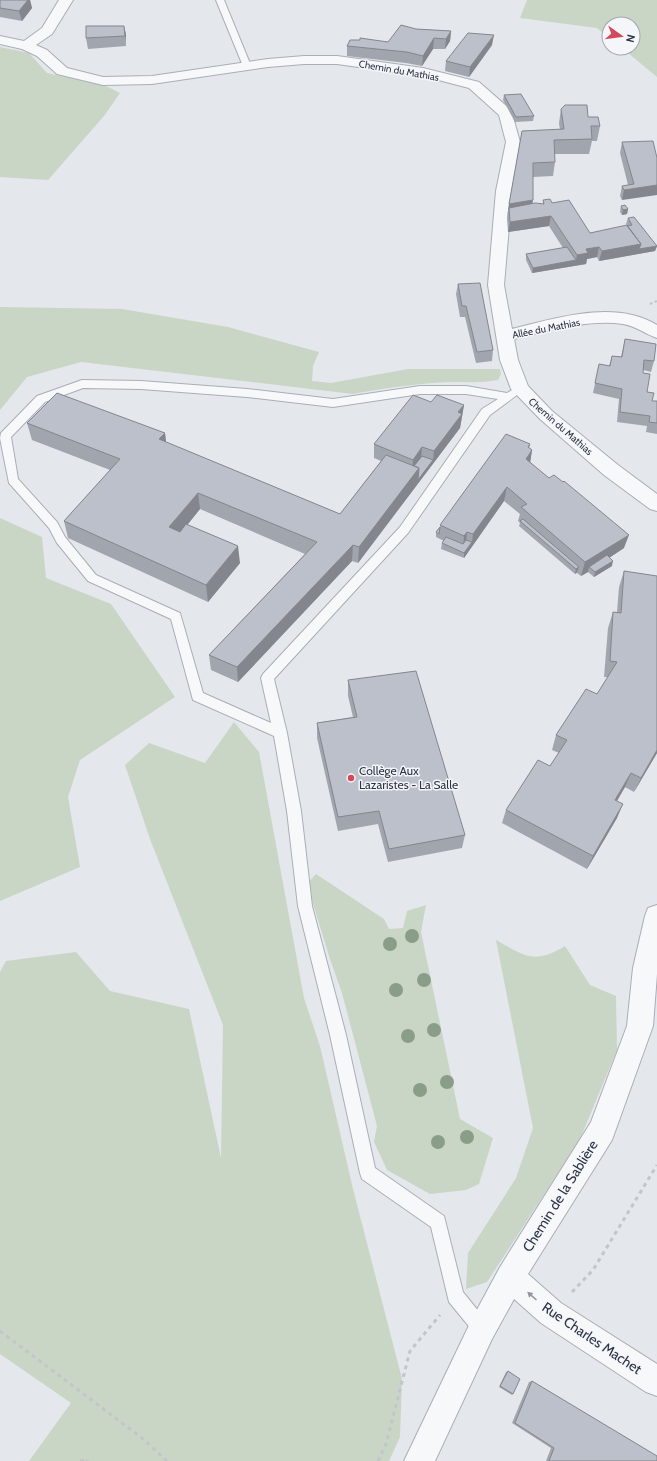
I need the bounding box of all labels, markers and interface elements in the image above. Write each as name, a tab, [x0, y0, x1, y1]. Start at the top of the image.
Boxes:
north arrow	[601, 16, 641, 56]
text: N	[623, 33, 638, 44]
street label: Chemin du Mathias	[358, 57, 440, 84]
street label: Allée du Mathias	[511, 316, 581, 341]
street label: Chemin du Mathias	[526, 395, 596, 458]
place label: Collège Aux Lazaristes - La Salle	[359, 763, 458, 792]
marker: Collège Aux Lazaristes - La Salle	[346, 773, 356, 783]
street label: Chemin de la Sablière	[518, 1137, 602, 1255]
one-way arrow	[527, 1292, 537, 1301]
street label: Rue Charles Machet	[539, 1298, 646, 1378]

